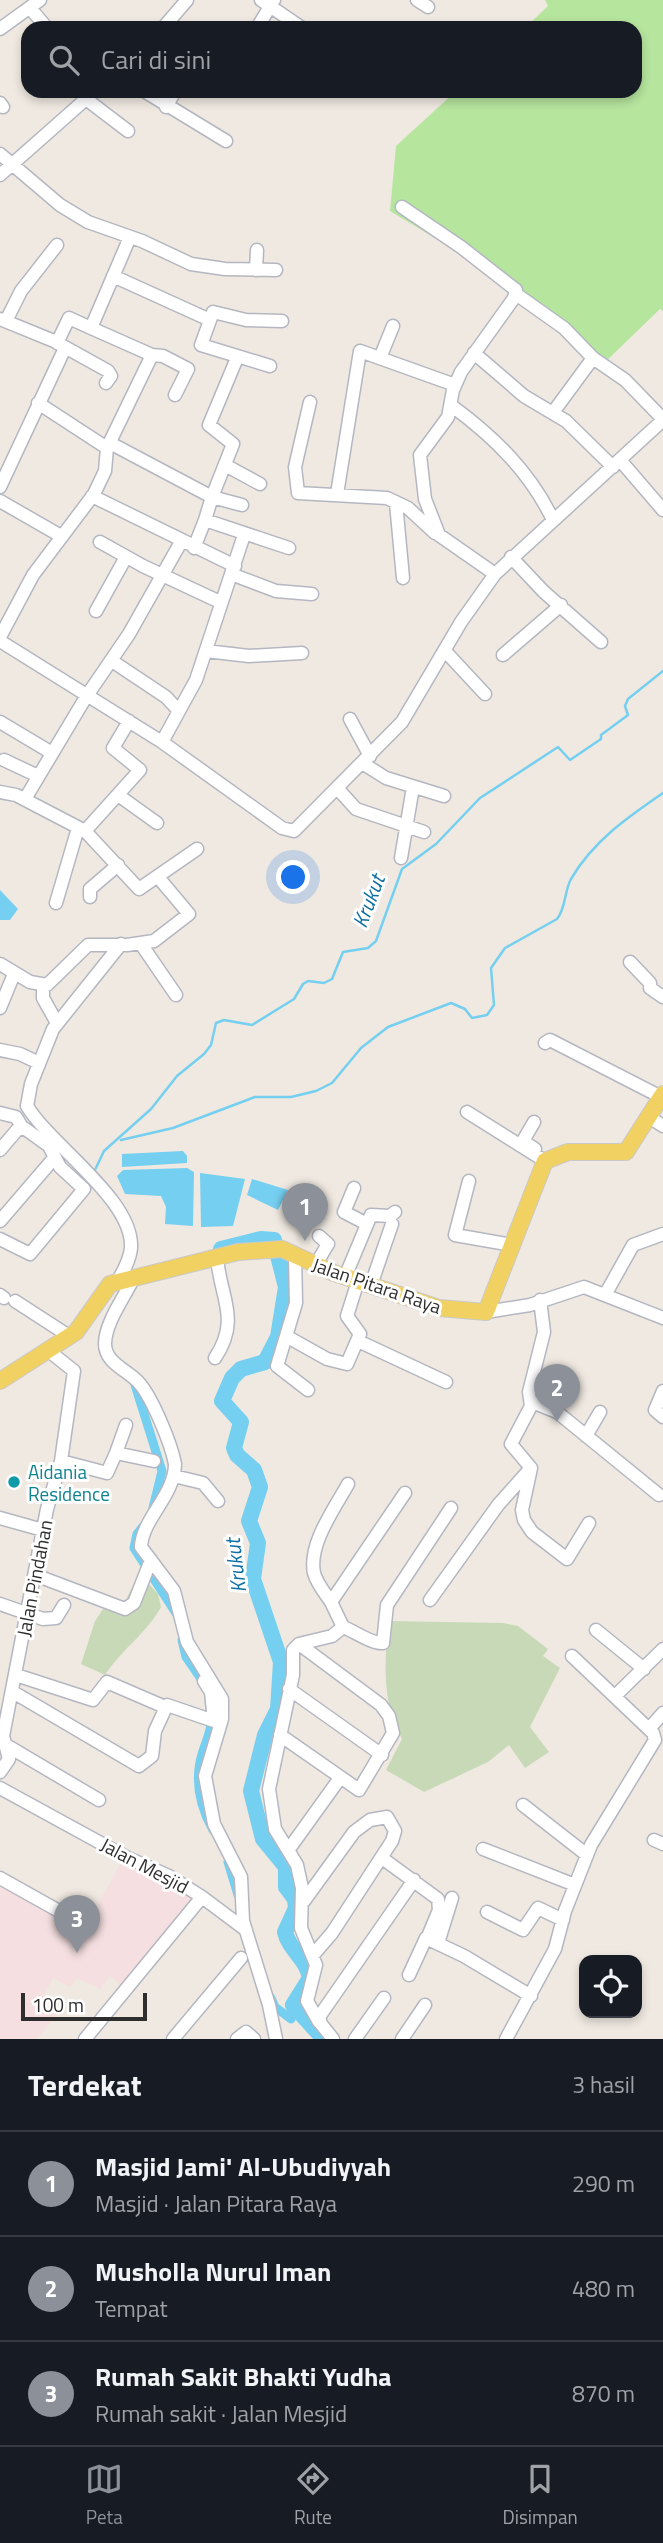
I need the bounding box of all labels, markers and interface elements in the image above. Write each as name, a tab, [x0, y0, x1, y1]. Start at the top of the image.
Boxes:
search box	[21, 21, 642, 98]
text: Cari di sini	[101, 40, 211, 79]
icon: search	[45, 41, 83, 79]
your location	[276, 860, 310, 894]
water label: Krukut	[343, 868, 394, 932]
pin: 1	[282, 1183, 328, 1241]
street label: Jalan Pitara Raya	[309, 1249, 446, 1321]
pin: 2	[534, 1364, 580, 1422]
place label: Aidania Residence	[28, 1457, 110, 1508]
marker: Aidania Residence	[6, 1474, 22, 1490]
street label: Jalan Pindahan	[8, 1517, 60, 1639]
water label: Krukut	[216, 1535, 254, 1595]
street label: Jalan Mesjid	[96, 1830, 194, 1900]
pin: 3	[54, 1895, 100, 1953]
map controls	[579, 1955, 642, 2018]
button: locate	[579, 1955, 642, 2018]
scale bar	[21, 1990, 147, 2022]
text: 100 m	[32, 1990, 84, 2019]
text: Terdekat	[28, 2062, 142, 2108]
text: 3 hasil	[572, 2067, 635, 2102]
text: Masjid Jami' Al-Ubudiyyah	[95, 2147, 391, 2186]
text: 1	[45, 2166, 57, 2201]
text: 290 m	[572, 2166, 635, 2201]
text: Masjid · Jalan Pitara Raya	[95, 2186, 337, 2221]
text: Musholla Nurul Iman	[95, 2252, 331, 2291]
text: 2	[45, 2271, 57, 2306]
text: 480 m	[572, 2271, 635, 2306]
text: Tempat	[95, 2291, 168, 2326]
text: Rumah Sakit Bhakti Yudha	[95, 2357, 392, 2396]
text: 3	[45, 2376, 57, 2411]
text: 870 m	[572, 2376, 635, 2411]
text: Rumah sakit · Jalan Mesjid	[95, 2396, 347, 2431]
tab: Peta	[85, 2460, 123, 2531]
tab: Rute	[294, 2460, 332, 2531]
tab: Disimpan	[503, 2460, 578, 2531]

